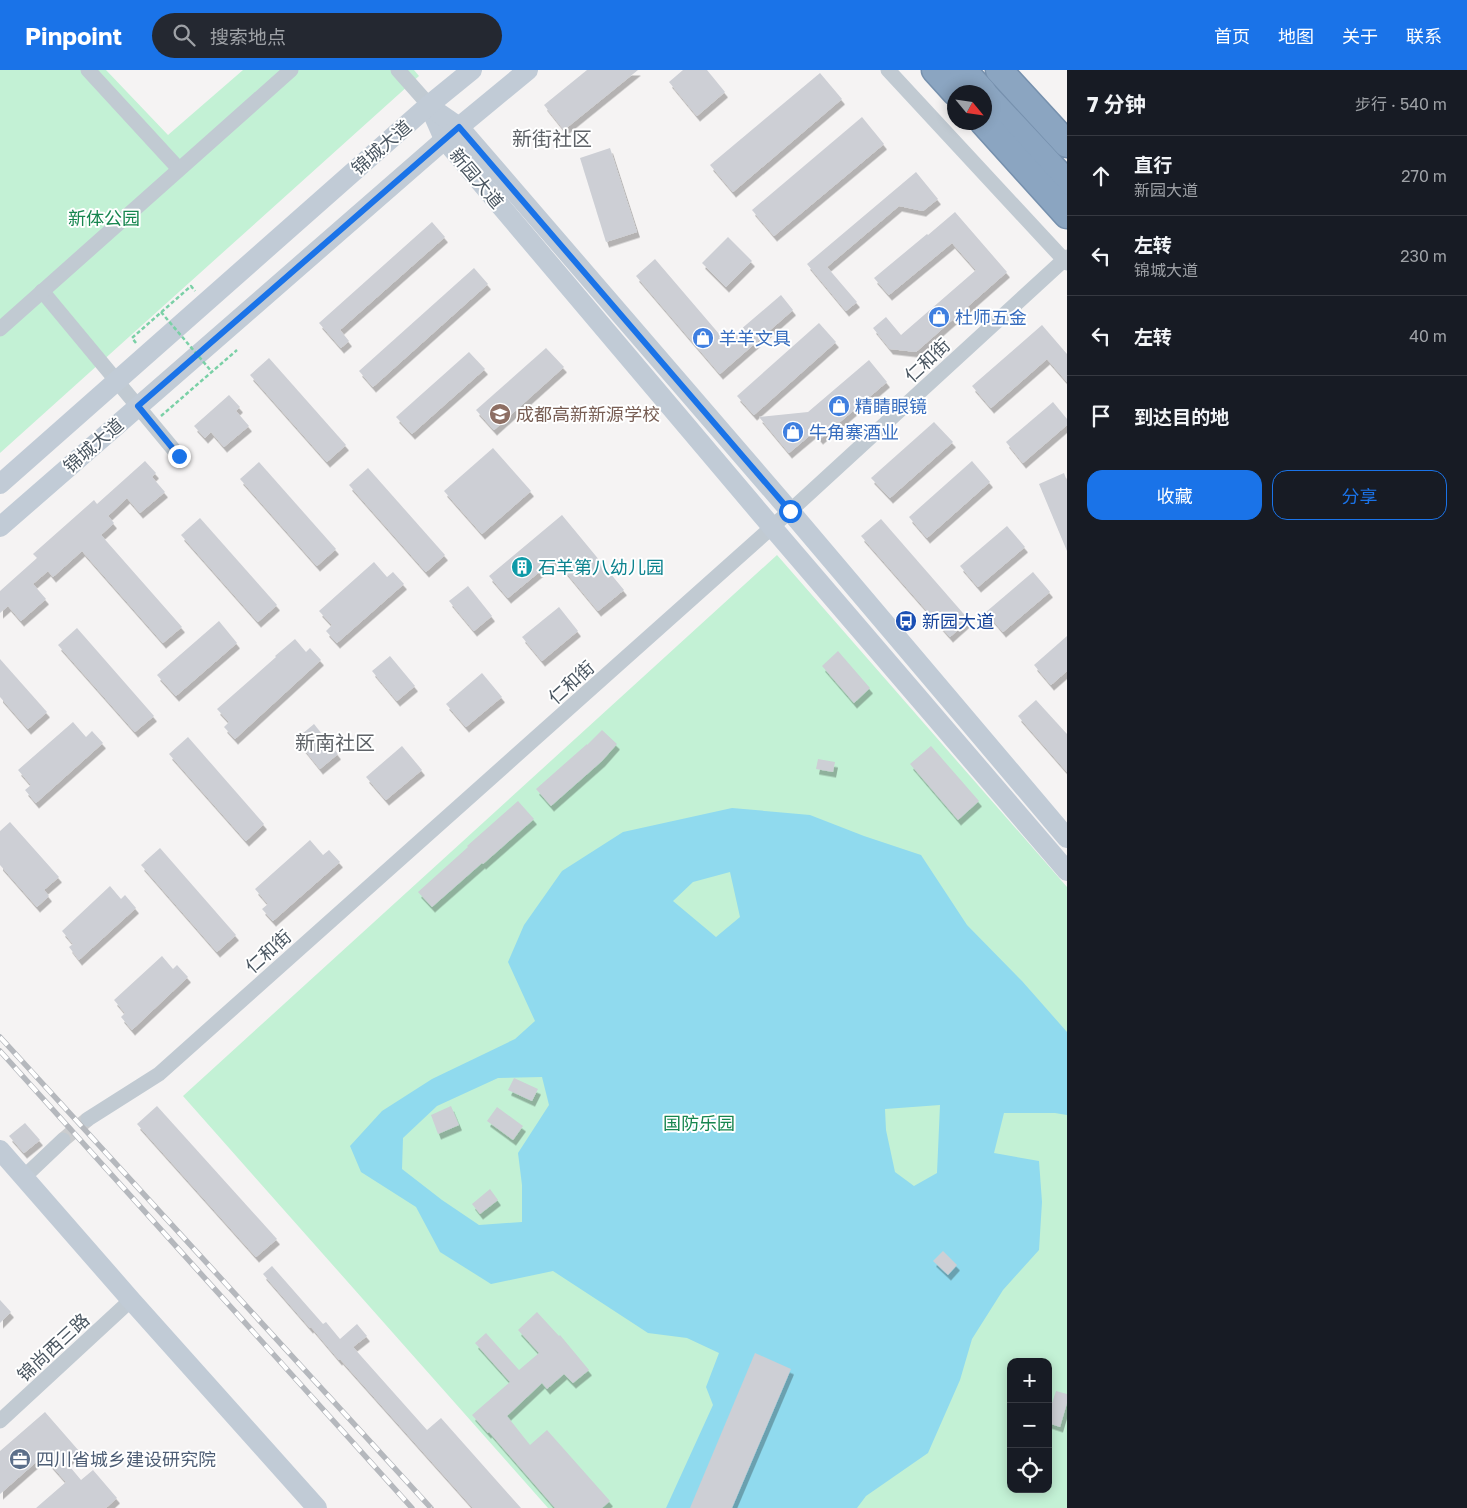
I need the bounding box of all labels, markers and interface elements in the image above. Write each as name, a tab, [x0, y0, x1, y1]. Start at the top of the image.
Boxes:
search box	[152, 13, 502, 58]
text: Pinpoint	[25, 21, 122, 50]
icon: search	[170, 21, 198, 49]
text: 搜索地点	[210, 25, 286, 48]
text: 首页	[1214, 25, 1250, 47]
text: 地图	[1278, 25, 1314, 47]
text: 关于	[1342, 25, 1378, 47]
text: 联系	[1406, 25, 1442, 47]
north arrow	[947, 85, 992, 130]
text: 7 分钟	[1087, 91, 1146, 117]
text: 步行 · 540 m	[1355, 94, 1447, 114]
street label: 锦城大道	[347, 115, 415, 179]
district label: 新街社区	[512, 126, 592, 150]
street label: 新园大道	[445, 143, 509, 213]
text: 直行	[1134, 153, 1172, 176]
icon: ahead	[1087, 162, 1115, 190]
text: 270 m	[1401, 166, 1447, 186]
text: 新园大道	[1134, 180, 1198, 200]
park label: 新体公园	[68, 207, 140, 229]
text: 左转	[1134, 233, 1172, 256]
icon: left	[1087, 242, 1115, 270]
text: 230 m	[1400, 246, 1447, 266]
text: 锦城大道	[1134, 260, 1198, 280]
shop icon: 杜师五金	[927, 305, 951, 329]
place label: 杜师五金	[955, 306, 1027, 328]
icon: left	[1087, 322, 1115, 350]
text: 左转	[1134, 325, 1172, 348]
shop icon: 羊羊文具	[691, 326, 715, 350]
text: 40 m	[1409, 326, 1447, 346]
place label: 羊羊文具	[719, 327, 791, 349]
street label: 仁和街	[900, 334, 954, 386]
shop icon: 精睛眼镜	[827, 394, 851, 418]
place label: 精睛眼镜	[855, 395, 927, 417]
school or university icon: 成都高新新源学校	[488, 402, 512, 426]
icon: arrive	[1087, 402, 1115, 430]
place label: 成都高新新源学校	[516, 403, 660, 425]
text: 到达目的地	[1134, 405, 1229, 428]
street label: 锦城大道	[59, 413, 127, 477]
shop icon: 牛角寨酒业	[781, 420, 805, 444]
place label: 牛角寨酒业	[809, 421, 899, 443]
route end	[168, 445, 191, 468]
button: 收藏	[1087, 470, 1262, 520]
button: 分享	[1272, 470, 1447, 520]
route start	[779, 500, 802, 523]
building icon: 石羊第八幼儿园	[510, 555, 534, 579]
place label: 石羊第八幼儿园	[538, 556, 664, 578]
bus stop icon: 新园大道	[894, 609, 918, 633]
place label: 新园大道	[922, 610, 994, 632]
street label: 仁和街	[544, 656, 598, 708]
district label: 新南社区	[295, 730, 375, 754]
street label: 仁和街	[241, 925, 295, 977]
park label: 国防乐园	[663, 1112, 735, 1134]
street label: 锦尚西三路	[13, 1308, 93, 1386]
map controls	[1007, 1358, 1052, 1493]
button: +	[1007, 1358, 1052, 1403]
button: −	[1007, 1403, 1052, 1448]
office icon: 四川省城乡建设研究院	[8, 1447, 32, 1471]
place label: 四川省城乡建设研究院	[36, 1448, 216, 1470]
button: locate	[1007, 1448, 1052, 1493]

